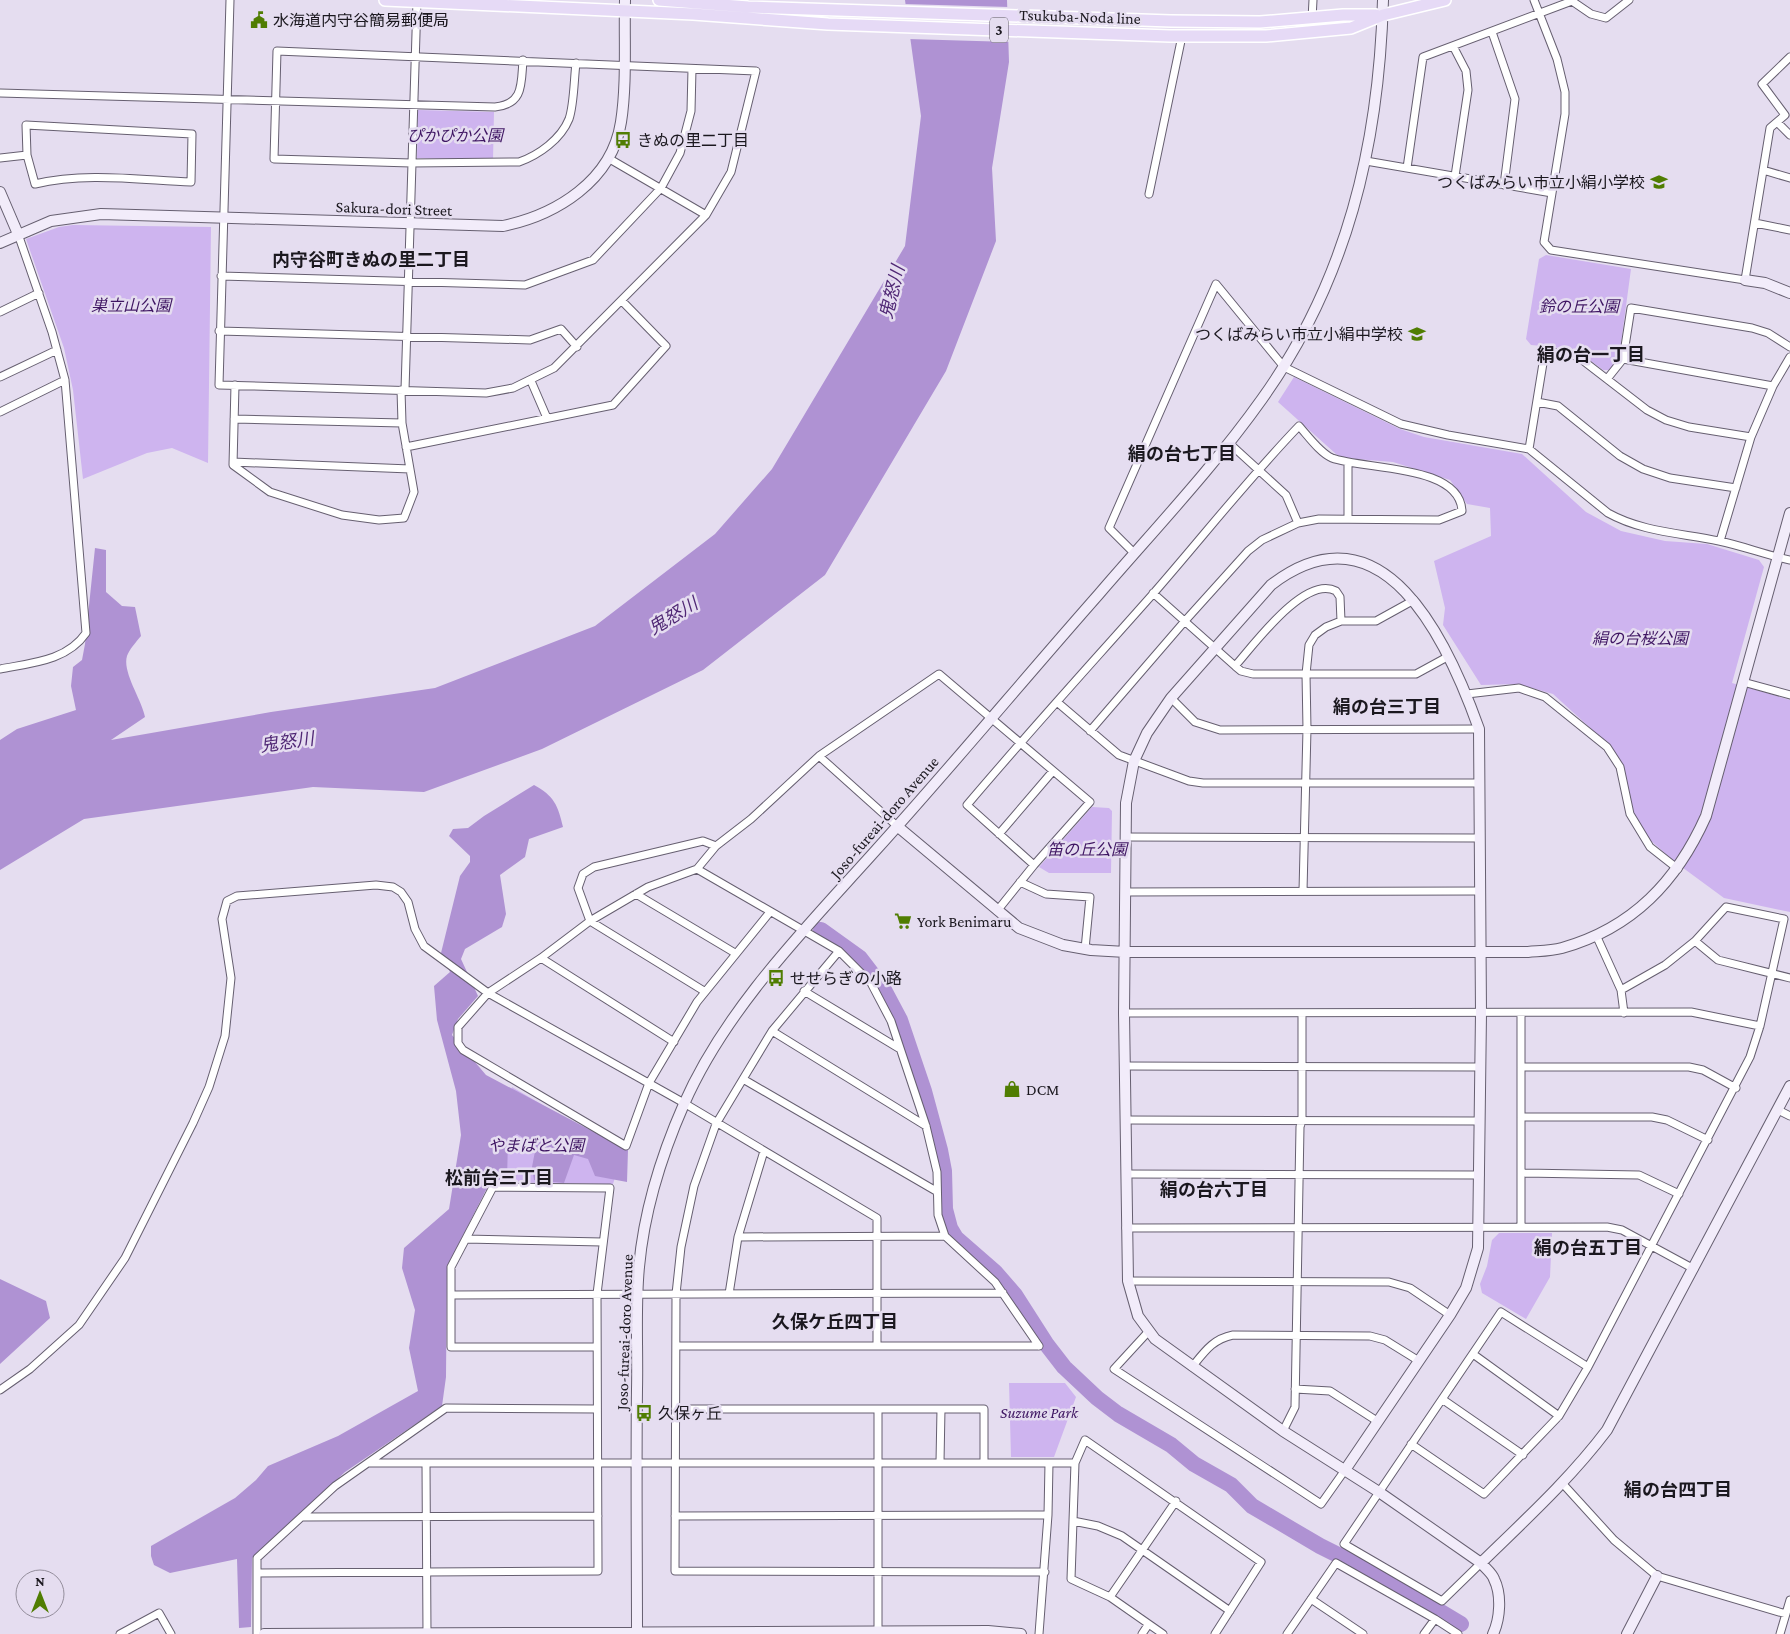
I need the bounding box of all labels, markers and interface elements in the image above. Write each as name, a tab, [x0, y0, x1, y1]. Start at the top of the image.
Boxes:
street label: Tsukuba-Noda line	[1019, 6, 1141, 27]
public building icon: 水海道内守谷簡易郵便局	[249, 10, 269, 30]
place label: 水海道内守谷簡易郵便局	[273, 12, 449, 29]
road number: 3	[990, 18, 1008, 42]
park label: ぴかぴか公園	[407, 127, 505, 144]
bus stop icon: きぬの里二丁目	[613, 130, 633, 150]
place label: きぬの里二丁目	[637, 132, 749, 149]
school or university icon: つくばみらい市立小絹小学校	[1649, 172, 1669, 192]
place label: つくばみらい市立小絹小学校	[1437, 174, 1645, 191]
street label: Sakura-dori Street	[335, 198, 453, 219]
district label: 内守谷町きぬの里二丁目	[272, 250, 470, 270]
water label: 鬼怒川	[876, 261, 909, 321]
park label: 巣立山公園	[91, 297, 173, 314]
park label: 鈴の丘公園	[1539, 298, 1621, 315]
school or university icon: つくばみらい市立小絹中学校	[1407, 324, 1427, 344]
place label: つくばみらい市立小絹中学校	[1195, 326, 1403, 343]
district label: 絹の台一丁目	[1537, 345, 1645, 365]
district label: 絹の台七丁目	[1128, 444, 1236, 464]
water label: 鬼怒川	[645, 592, 703, 638]
park label: 絹の台桜公園	[1592, 630, 1690, 647]
district label: 絹の台三丁目	[1333, 697, 1441, 717]
water label: 鬼怒川	[259, 728, 317, 756]
street label: Joso-fureai-doro Avenue	[825, 753, 943, 884]
park label: 笛の丘公園	[1047, 841, 1129, 858]
supermarket icon: York Benimaru	[893, 911, 913, 931]
place label: York Benimaru	[917, 913, 1012, 930]
bus stop icon: せせらぎの小路	[766, 968, 786, 988]
place label: せせらぎの小路	[790, 970, 902, 987]
shop icon: DCM	[1002, 1079, 1022, 1099]
place label: DCM	[1026, 1081, 1059, 1098]
park label: やまばと公園	[488, 1137, 586, 1154]
district label: 松前台三丁目	[445, 1168, 553, 1188]
district label: 絹の台六丁目	[1160, 1180, 1268, 1200]
district label: 絹の台五丁目	[1534, 1238, 1642, 1258]
street label: Joso-fureai-doro Avenue	[613, 1254, 637, 1412]
district label: 久保ケ丘四丁目	[772, 1312, 898, 1332]
bus stop icon: 久保ヶ丘	[634, 1403, 654, 1423]
park label: Suzume Park	[1000, 1404, 1079, 1421]
place label: 久保ヶ丘	[658, 1405, 722, 1422]
district label: 絹の台四丁目	[1624, 1480, 1732, 1500]
north arrow	[15, 1569, 65, 1619]
text: N	[35, 1573, 45, 1589]

